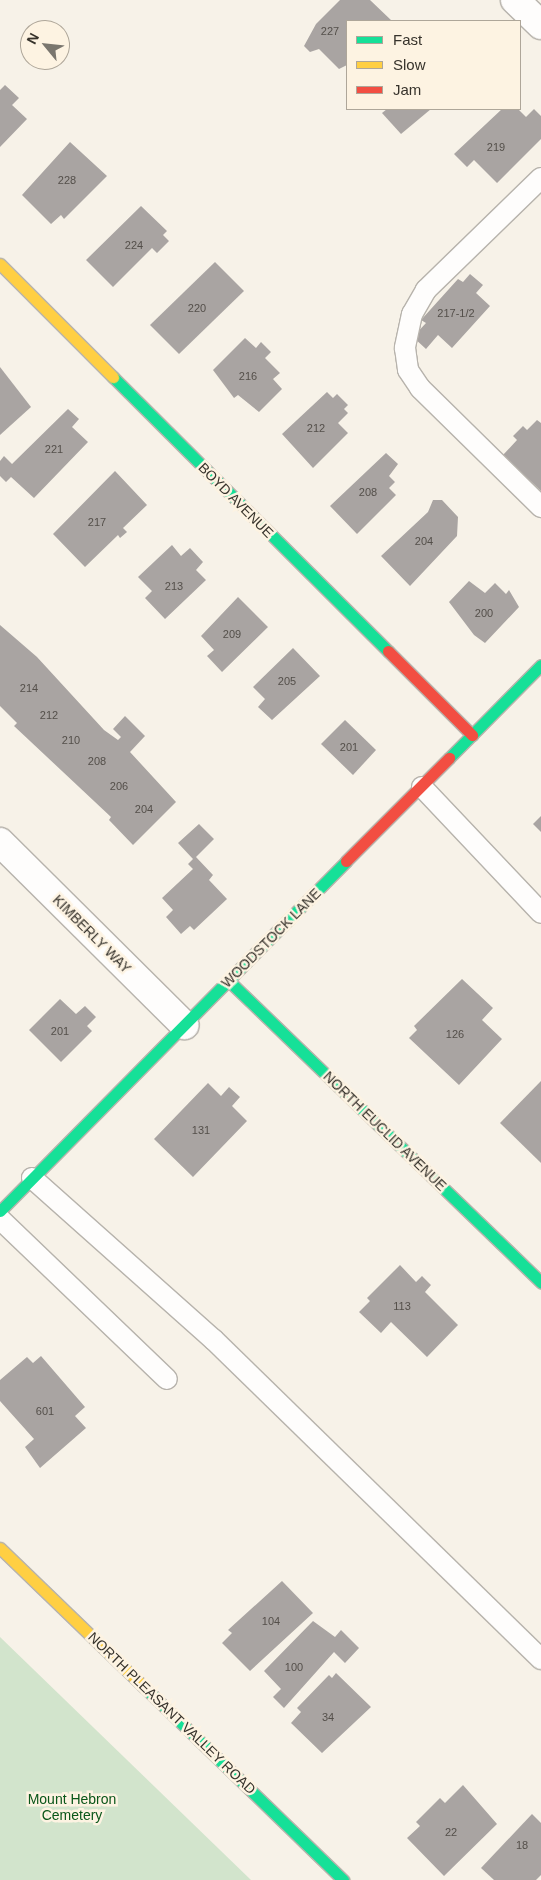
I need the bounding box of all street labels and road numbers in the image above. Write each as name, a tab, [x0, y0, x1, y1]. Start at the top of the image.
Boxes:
street label: BOYD AVENUE	[195, 459, 277, 541]
street label: WOODSTOCK LANE	[218, 885, 324, 991]
street label: KIMBERLY WAY	[49, 891, 135, 977]
street label: NORTH EUCLID AVENUE	[320, 1068, 450, 1194]
street label: NORTH PLEASANT VALLEY ROAD	[85, 1628, 259, 1798]

